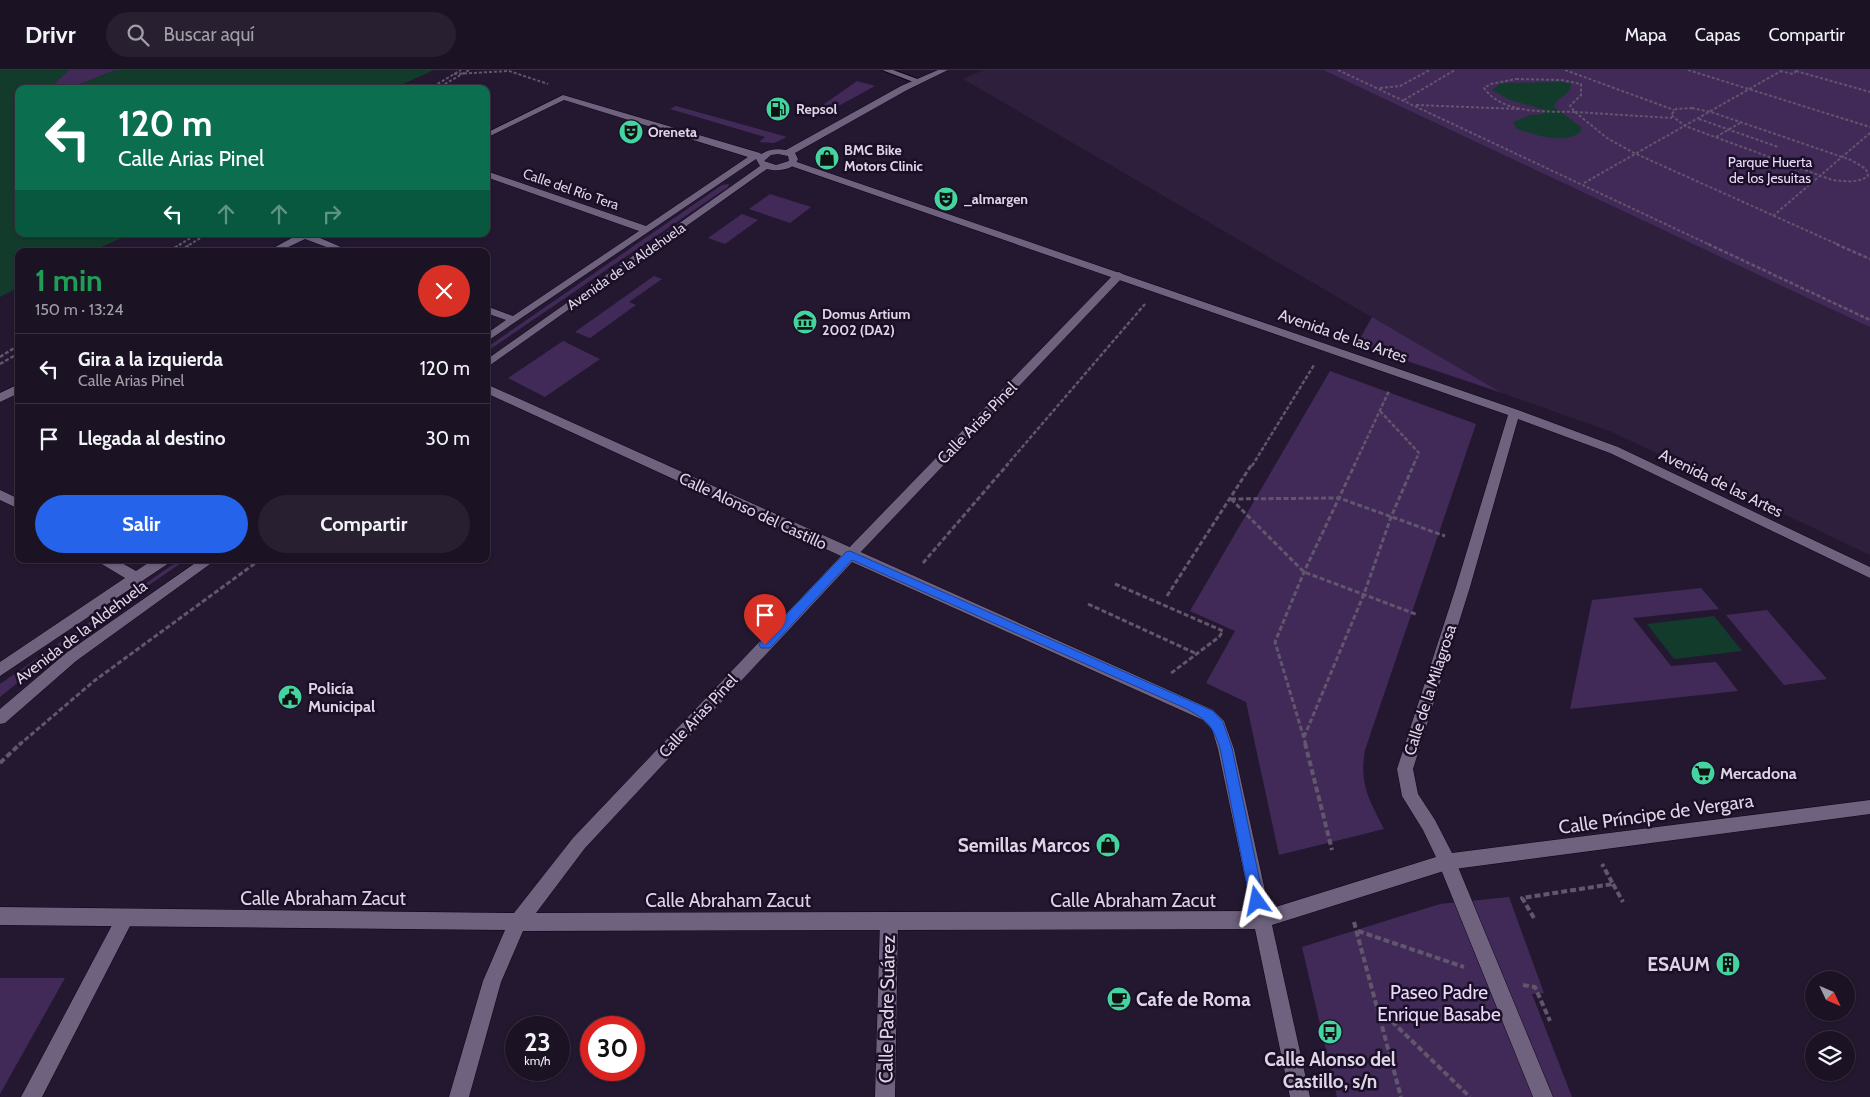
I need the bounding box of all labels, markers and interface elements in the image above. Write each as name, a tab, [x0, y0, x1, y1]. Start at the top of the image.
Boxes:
search box	[106, 12, 456, 57]
text: Drivr	[25, 20, 76, 49]
icon: search	[124, 21, 152, 49]
text: Buscar aquí	[164, 23, 254, 46]
text: Mapa	[1625, 24, 1667, 46]
text: Capas	[1695, 24, 1741, 46]
text: Compartir	[1769, 24, 1845, 46]
fuel station icon: Repsol	[765, 96, 791, 122]
place label: Repsol	[796, 100, 838, 118]
text: 120 m	[118, 102, 212, 145]
icon: left	[35, 105, 100, 170]
theatre icon: Oreneta	[618, 119, 644, 145]
place label: Oreneta	[648, 123, 697, 141]
place label: BMC Bike Motors Clinic	[844, 141, 924, 175]
text: Calle Arias Pinel	[118, 145, 264, 172]
shop icon: BMC Bike Motors Clinic	[814, 145, 840, 171]
park label: Parque Huerta de los Jesuitas	[1728, 153, 1812, 187]
street label: Calle del Río Tera	[521, 164, 622, 214]
theatre icon: _almargen	[933, 186, 959, 212]
place label: _almargen	[963, 190, 1028, 208]
icon: left	[159, 200, 187, 228]
icon: ahead	[212, 200, 240, 228]
icon: ahead	[265, 200, 293, 228]
icon: right	[318, 200, 346, 228]
street label: Avenida de la Aldehuela	[563, 218, 689, 314]
text: 1 min	[35, 262, 103, 299]
button: close	[418, 265, 470, 317]
text: 150 m · 13:24	[35, 300, 124, 319]
place label: Domus Artium 2002 (DA2)	[822, 305, 910, 339]
street label: Avenida de las Artes	[1276, 305, 1410, 367]
museum icon: Domus Artium 2002 (DA2)	[792, 309, 818, 335]
text: Gira a la izquierda	[78, 348, 223, 371]
icon: left	[35, 355, 63, 383]
text: 120 m	[420, 357, 470, 380]
text: Calle Arias Pinel	[78, 371, 184, 390]
street label: Calle Arias Pinel	[933, 378, 1021, 468]
icon: arrive	[35, 425, 63, 453]
text: Llegada al destino	[78, 427, 225, 450]
text: 30 m	[426, 427, 470, 450]
street label: Avenida de las Artes	[1656, 445, 1786, 521]
street label: Calle Alonso del Castillo	[676, 468, 830, 554]
button: Salir	[35, 495, 248, 553]
button: Compartir	[258, 495, 470, 553]
street label: Avenida de la Aldehuela	[11, 576, 151, 688]
pin	[744, 594, 786, 645]
icon: arrive	[751, 601, 779, 629]
street label: Calle de la Milagrosa	[1400, 622, 1460, 758]
street label: Calle Arias Pinel	[655, 670, 741, 761]
place label: Policía Municipal	[308, 679, 375, 716]
public building icon: Policía Municipal	[277, 684, 303, 710]
supermarket icon: Mercadona	[1690, 760, 1716, 786]
place label: Mercadona	[1720, 764, 1797, 783]
street label: Calle Príncipe de Vergara	[1557, 789, 1755, 839]
shop icon: Semillas Marcos	[1095, 832, 1121, 858]
place label: Semillas Marcos	[958, 834, 1090, 857]
position arrow	[1230, 874, 1282, 926]
street label: Calle Abraham Zacut	[240, 887, 406, 910]
street label: Calle Abraham Zacut	[645, 889, 811, 912]
street label: Calle Abraham Zacut	[1050, 889, 1216, 912]
street label: Calle Padre Suárez	[874, 935, 900, 1083]
building icon: ESAUM	[1715, 951, 1741, 977]
place label: ESAUM	[1647, 953, 1710, 976]
north arrow	[1805, 971, 1855, 1021]
map controls	[1805, 971, 1855, 1081]
park label: Paseo Padre Enrique Basabe	[1377, 981, 1501, 1026]
cafe icon: Cafe de Roma	[1106, 986, 1132, 1012]
place label: Cafe de Roma	[1136, 988, 1251, 1011]
speed limit sign: 30	[580, 1016, 645, 1081]
bus stop icon: Calle Alonso del Castillo, s/n	[1317, 1019, 1343, 1045]
text: 23	[524, 1027, 551, 1057]
button: layers	[1805, 1031, 1855, 1081]
place label: Calle Alonso del Castillo, s/n	[1264, 1048, 1396, 1093]
text: km/h	[524, 1053, 551, 1068]

